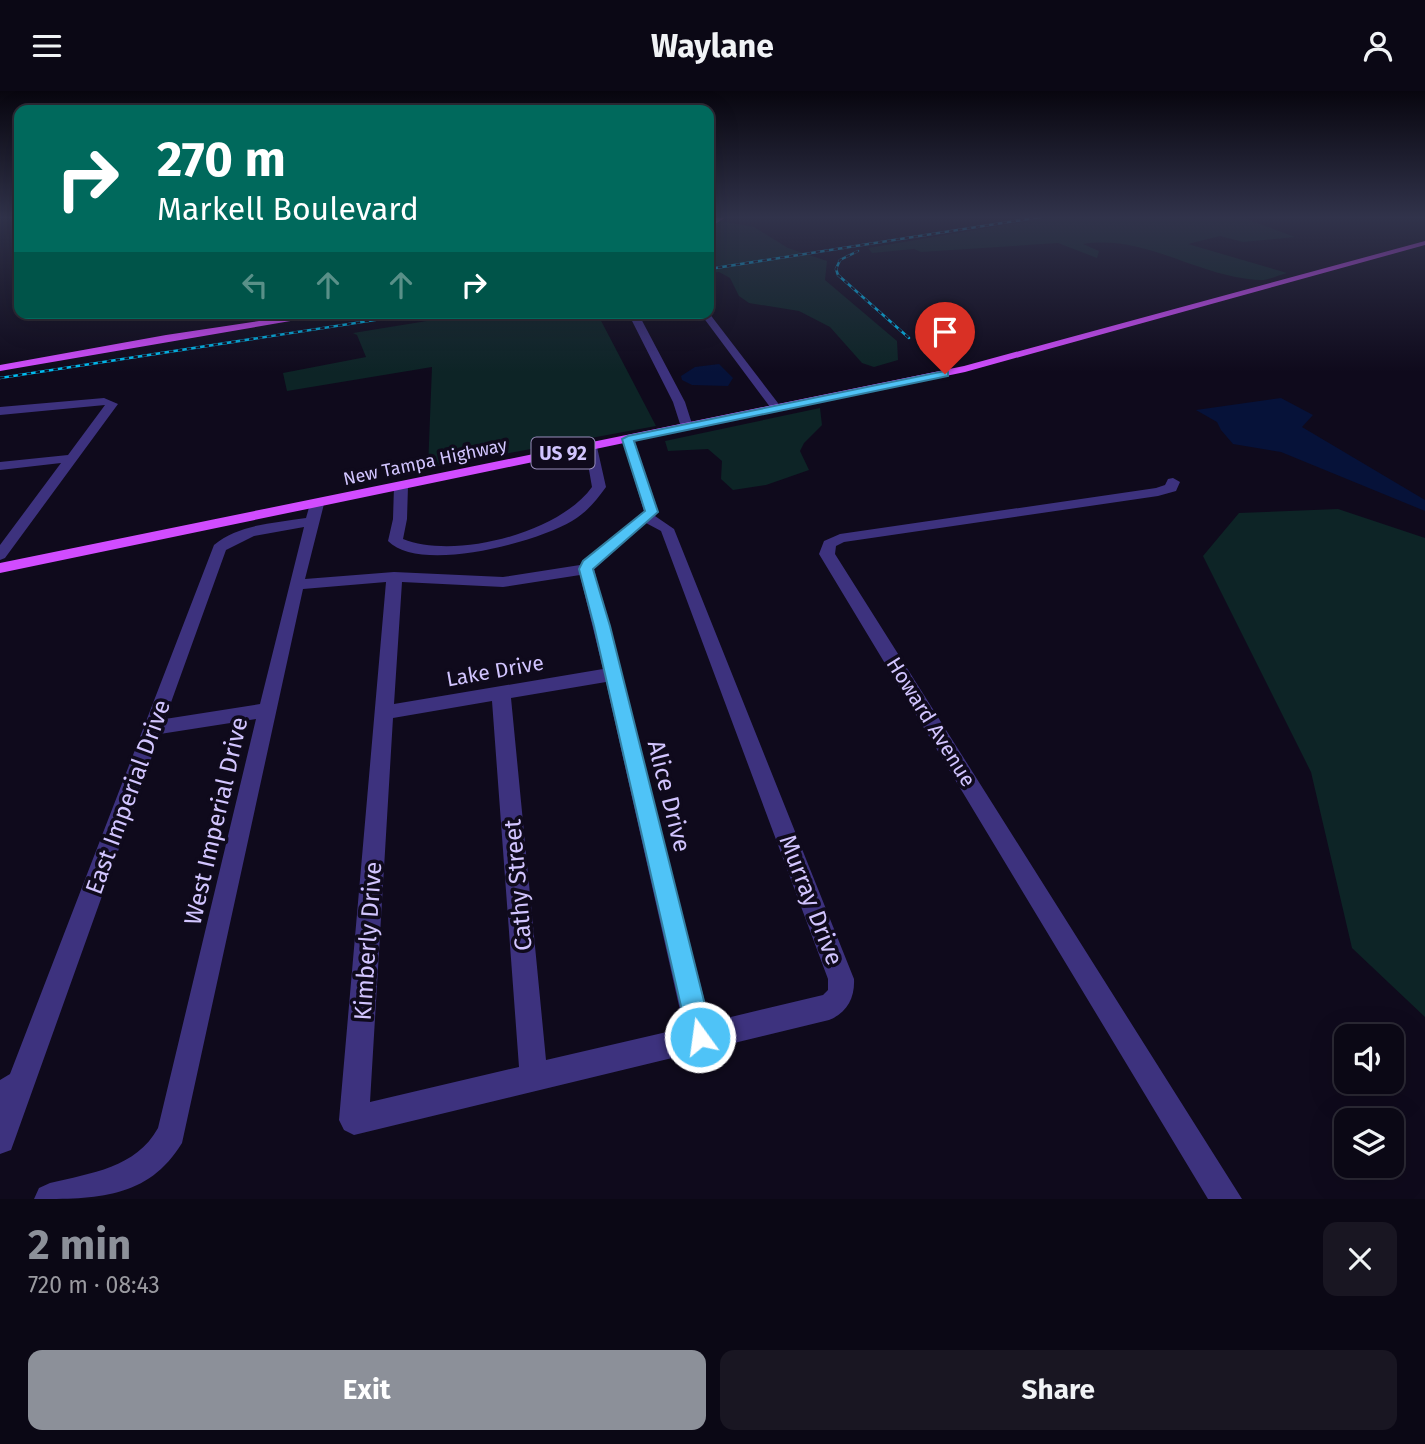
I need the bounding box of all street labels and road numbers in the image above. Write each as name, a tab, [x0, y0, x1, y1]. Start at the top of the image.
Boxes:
street label: New Tampa Highway	[341, 434, 509, 490]
road number: US 92	[532, 437, 594, 469]
street label: Lake Drive	[444, 650, 546, 692]
street label: Howard Avenue	[881, 652, 981, 792]
street label: East Imperial Drive	[80, 696, 176, 898]
street label: West Imperial Drive	[178, 714, 254, 928]
street label: Alice Drive	[642, 737, 696, 855]
street label: Cathy Street	[498, 818, 538, 952]
street label: Murray Drive	[773, 831, 849, 969]
street label: Kimberly Drive	[348, 861, 388, 1021]

